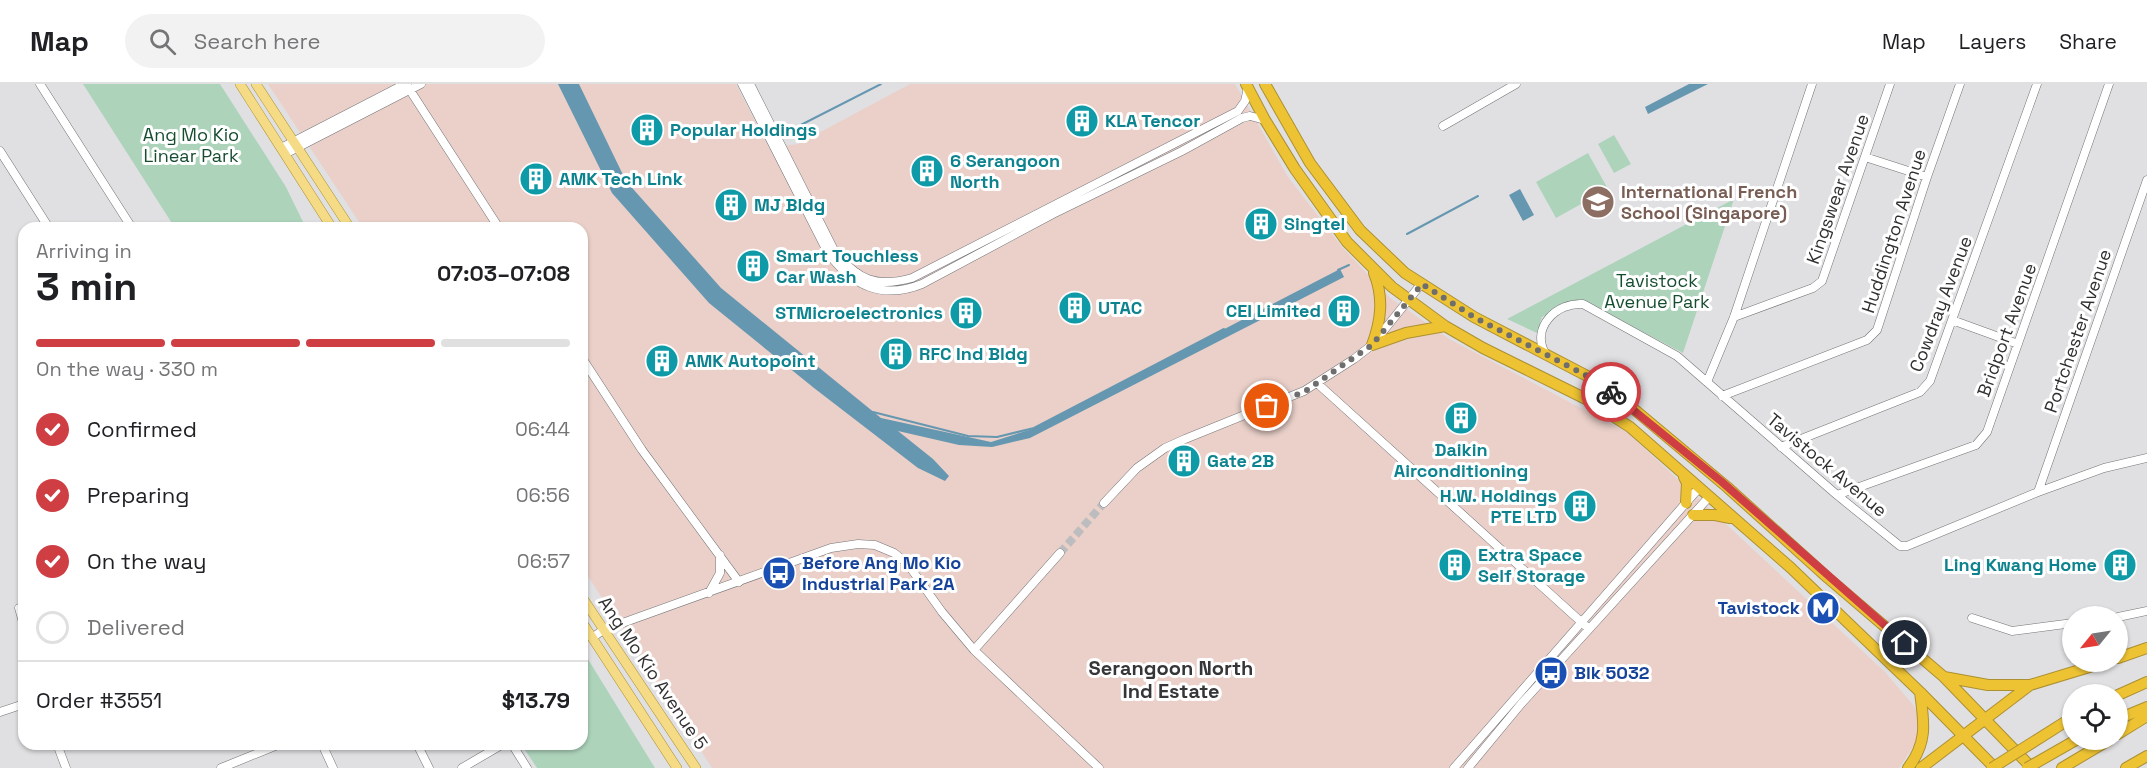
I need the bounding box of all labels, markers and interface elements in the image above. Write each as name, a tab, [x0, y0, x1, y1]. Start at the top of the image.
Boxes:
search box	[125, 14, 545, 68]
text: Map	[30, 23, 89, 59]
icon: search	[146, 25, 179, 58]
text: Search here	[194, 27, 321, 55]
text: Map	[1882, 28, 1926, 55]
text: Layers	[1959, 28, 2026, 55]
text: Share	[2059, 28, 2117, 55]
building icon: KLA Tencor	[1064, 103, 1100, 139]
place label: KLA Tencor	[1105, 109, 1200, 132]
street label: Kingswear Avenue	[1801, 111, 1874, 267]
building icon: Popular Holdings	[629, 112, 665, 148]
place label: Popular Holdings	[670, 118, 817, 141]
park label: Ang Mo Kio Linear Park	[143, 123, 239, 167]
street label: Huddington Avenue	[1856, 146, 1931, 316]
place label: 6 Serangoon North	[950, 149, 1060, 193]
building icon: 6 Serangoon North	[909, 153, 945, 189]
building icon: AMK Tech Link	[518, 161, 554, 197]
place label: AMK Tech Link	[559, 167, 683, 190]
place label: International French School (Singapore)	[1621, 180, 1797, 224]
school or university icon: International French School (Singapore)	[1580, 184, 1616, 220]
building icon: MJ Bldg	[713, 187, 749, 223]
place label: MJ Bldg	[754, 193, 825, 216]
building icon: Singtel	[1243, 206, 1279, 242]
place label: Singtel	[1284, 212, 1345, 235]
street label: Cowdray Avenue	[1904, 233, 1977, 375]
text: Arriving in	[36, 238, 132, 264]
place label: Smart Touchless Car Wash	[776, 244, 919, 288]
street label: Portchester Avenue	[2039, 246, 2116, 416]
building icon: Smart Touchless Car Wash	[735, 248, 771, 284]
text: 07:03–07:08	[437, 259, 570, 287]
street label: Bridport Avenue	[1972, 260, 2041, 400]
text: 3 min	[36, 262, 137, 311]
park label: Tavistock Avenue Park	[1604, 269, 1710, 313]
building icon: UTAC	[1057, 290, 1093, 326]
building icon: CEI Limited	[1326, 293, 1362, 329]
building icon: STMicroelectronics	[948, 295, 984, 331]
place label: UTAC	[1098, 296, 1142, 319]
place label: CEI Limited	[1226, 299, 1321, 322]
place label: STMicroelectronics	[775, 301, 943, 324]
building icon: RFC Ind Bldg	[878, 336, 914, 372]
place label: RFC Ind Bldg	[919, 342, 1028, 365]
building icon: AMK Autopoint	[644, 343, 680, 379]
place label: AMK Autopoint	[685, 349, 816, 372]
text: On the way · 330 m	[36, 356, 218, 382]
courier	[1581, 362, 1641, 422]
icon: bike	[1595, 376, 1628, 409]
pin	[1241, 380, 1292, 431]
icon: bag	[1250, 389, 1283, 422]
building icon: Daikin Airconditioning	[1443, 400, 1479, 436]
street label: Tavistock Avenue	[1763, 408, 1892, 522]
icon: check	[36, 413, 69, 446]
text: Confirmed	[87, 415, 197, 443]
text: 06:44	[515, 416, 570, 442]
place label: Daikin Airconditioning	[1394, 438, 1528, 482]
building icon: Gate 2B	[1166, 443, 1202, 479]
place label: Gate 2B	[1207, 449, 1274, 472]
icon: check	[36, 479, 69, 512]
text: Preparing	[87, 481, 189, 509]
text: 06:56	[516, 482, 570, 508]
place label: H.W. Holdings PTE LTD	[1440, 484, 1557, 528]
building icon: H.W. Holdings PTE LTD	[1562, 488, 1598, 524]
place label: Extra Space Self Storage	[1478, 543, 1585, 587]
icon: check	[36, 545, 69, 578]
text: On the way	[87, 547, 206, 575]
building icon: Extra Space Self Storage	[1437, 547, 1473, 583]
building icon: Ling Kwang Home	[2102, 547, 2138, 583]
text: 06:57	[517, 548, 570, 574]
place label: Before Ang Mo Kio Industrial Park 2A	[802, 551, 961, 595]
place label: Ling Kwang Home	[1944, 553, 2097, 576]
bus stop icon: Before Ang Mo Kio Industrial Park 2A	[761, 555, 797, 591]
metro station icon: Tavistock	[1805, 590, 1841, 626]
street label: Ang Mo Kio Avenue 5	[594, 592, 713, 754]
place label: Tavistock	[1718, 596, 1800, 619]
north arrow	[2062, 606, 2128, 672]
map controls	[2062, 606, 2128, 750]
text: Delivered	[87, 613, 185, 641]
pin	[1879, 617, 1930, 668]
icon: home	[1888, 626, 1921, 659]
district label: Serangoon North Ind Estate	[1089, 655, 1253, 704]
bus stop icon: Blk 5032	[1533, 655, 1569, 691]
place label: Blk 5032	[1574, 661, 1650, 684]
button: locate	[2062, 684, 2128, 750]
text: Order #3551	[36, 686, 162, 714]
text: $13.79	[502, 686, 570, 714]

